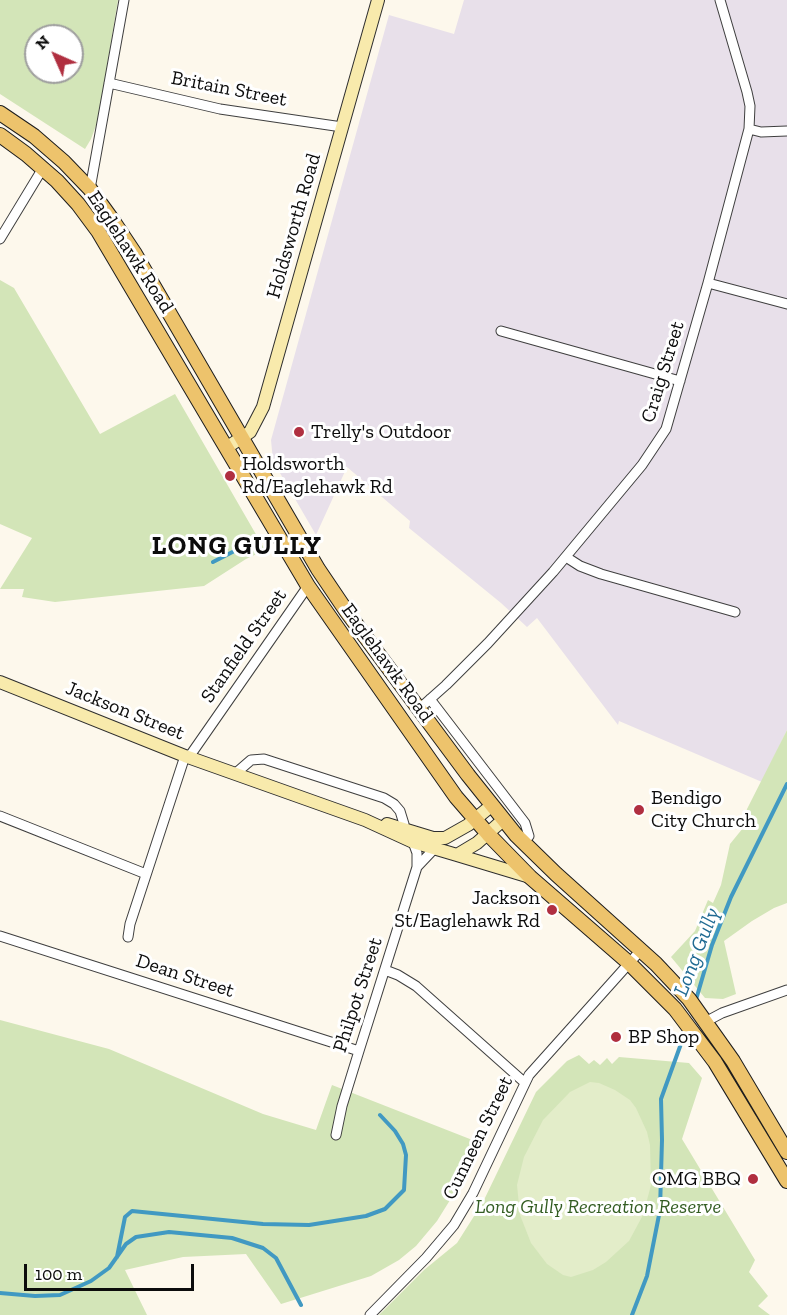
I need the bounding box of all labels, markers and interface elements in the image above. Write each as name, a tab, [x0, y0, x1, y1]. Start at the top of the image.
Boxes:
north arrow	[24, 24, 84, 84]
text: N	[31, 31, 53, 53]
street label: Britain Street	[169, 66, 289, 112]
street label: Holdsworth Road	[262, 151, 326, 301]
street label: Eaglehawk Road	[82, 186, 178, 318]
street label: Craig Street	[636, 318, 690, 426]
place label: Trelly's Outdoor	[311, 420, 452, 444]
marker: Trelly's Outdoor	[292, 425, 306, 439]
place label: Holdsworth Rd/Eaglehawk Rd	[242, 452, 393, 499]
marker: Holdsworth Rd/Eaglehawk Rd	[223, 469, 237, 483]
district label: LONG GULLY	[152, 531, 322, 563]
street label: Stanfield Street	[196, 584, 292, 708]
street label: Eaglehawk Road	[336, 599, 438, 727]
street label: Jackson Street	[62, 676, 188, 746]
place label: Bendigo City Church	[651, 786, 756, 833]
marker: Bendigo City Church	[632, 803, 646, 817]
place label: Jackson St/Eaglehawk Rd	[394, 886, 540, 933]
marker: Jackson St/Eaglehawk Rd	[545, 903, 559, 917]
water label: Long Gully	[669, 904, 725, 1000]
street label: Philpot Street	[328, 934, 388, 1056]
street label: Dean Street	[133, 949, 237, 1003]
place label: BP Shop	[628, 1025, 699, 1049]
marker: BP Shop	[609, 1030, 623, 1044]
street label: Cunneen Street	[438, 1072, 518, 1204]
place label: OMG BBQ	[652, 1167, 741, 1191]
marker: OMG BBQ	[746, 1172, 760, 1186]
park label: Long Gully Recreation Reserve	[475, 1195, 721, 1219]
scale bar	[27, 1252, 196, 1290]
text: 100 m	[35, 1263, 82, 1285]

